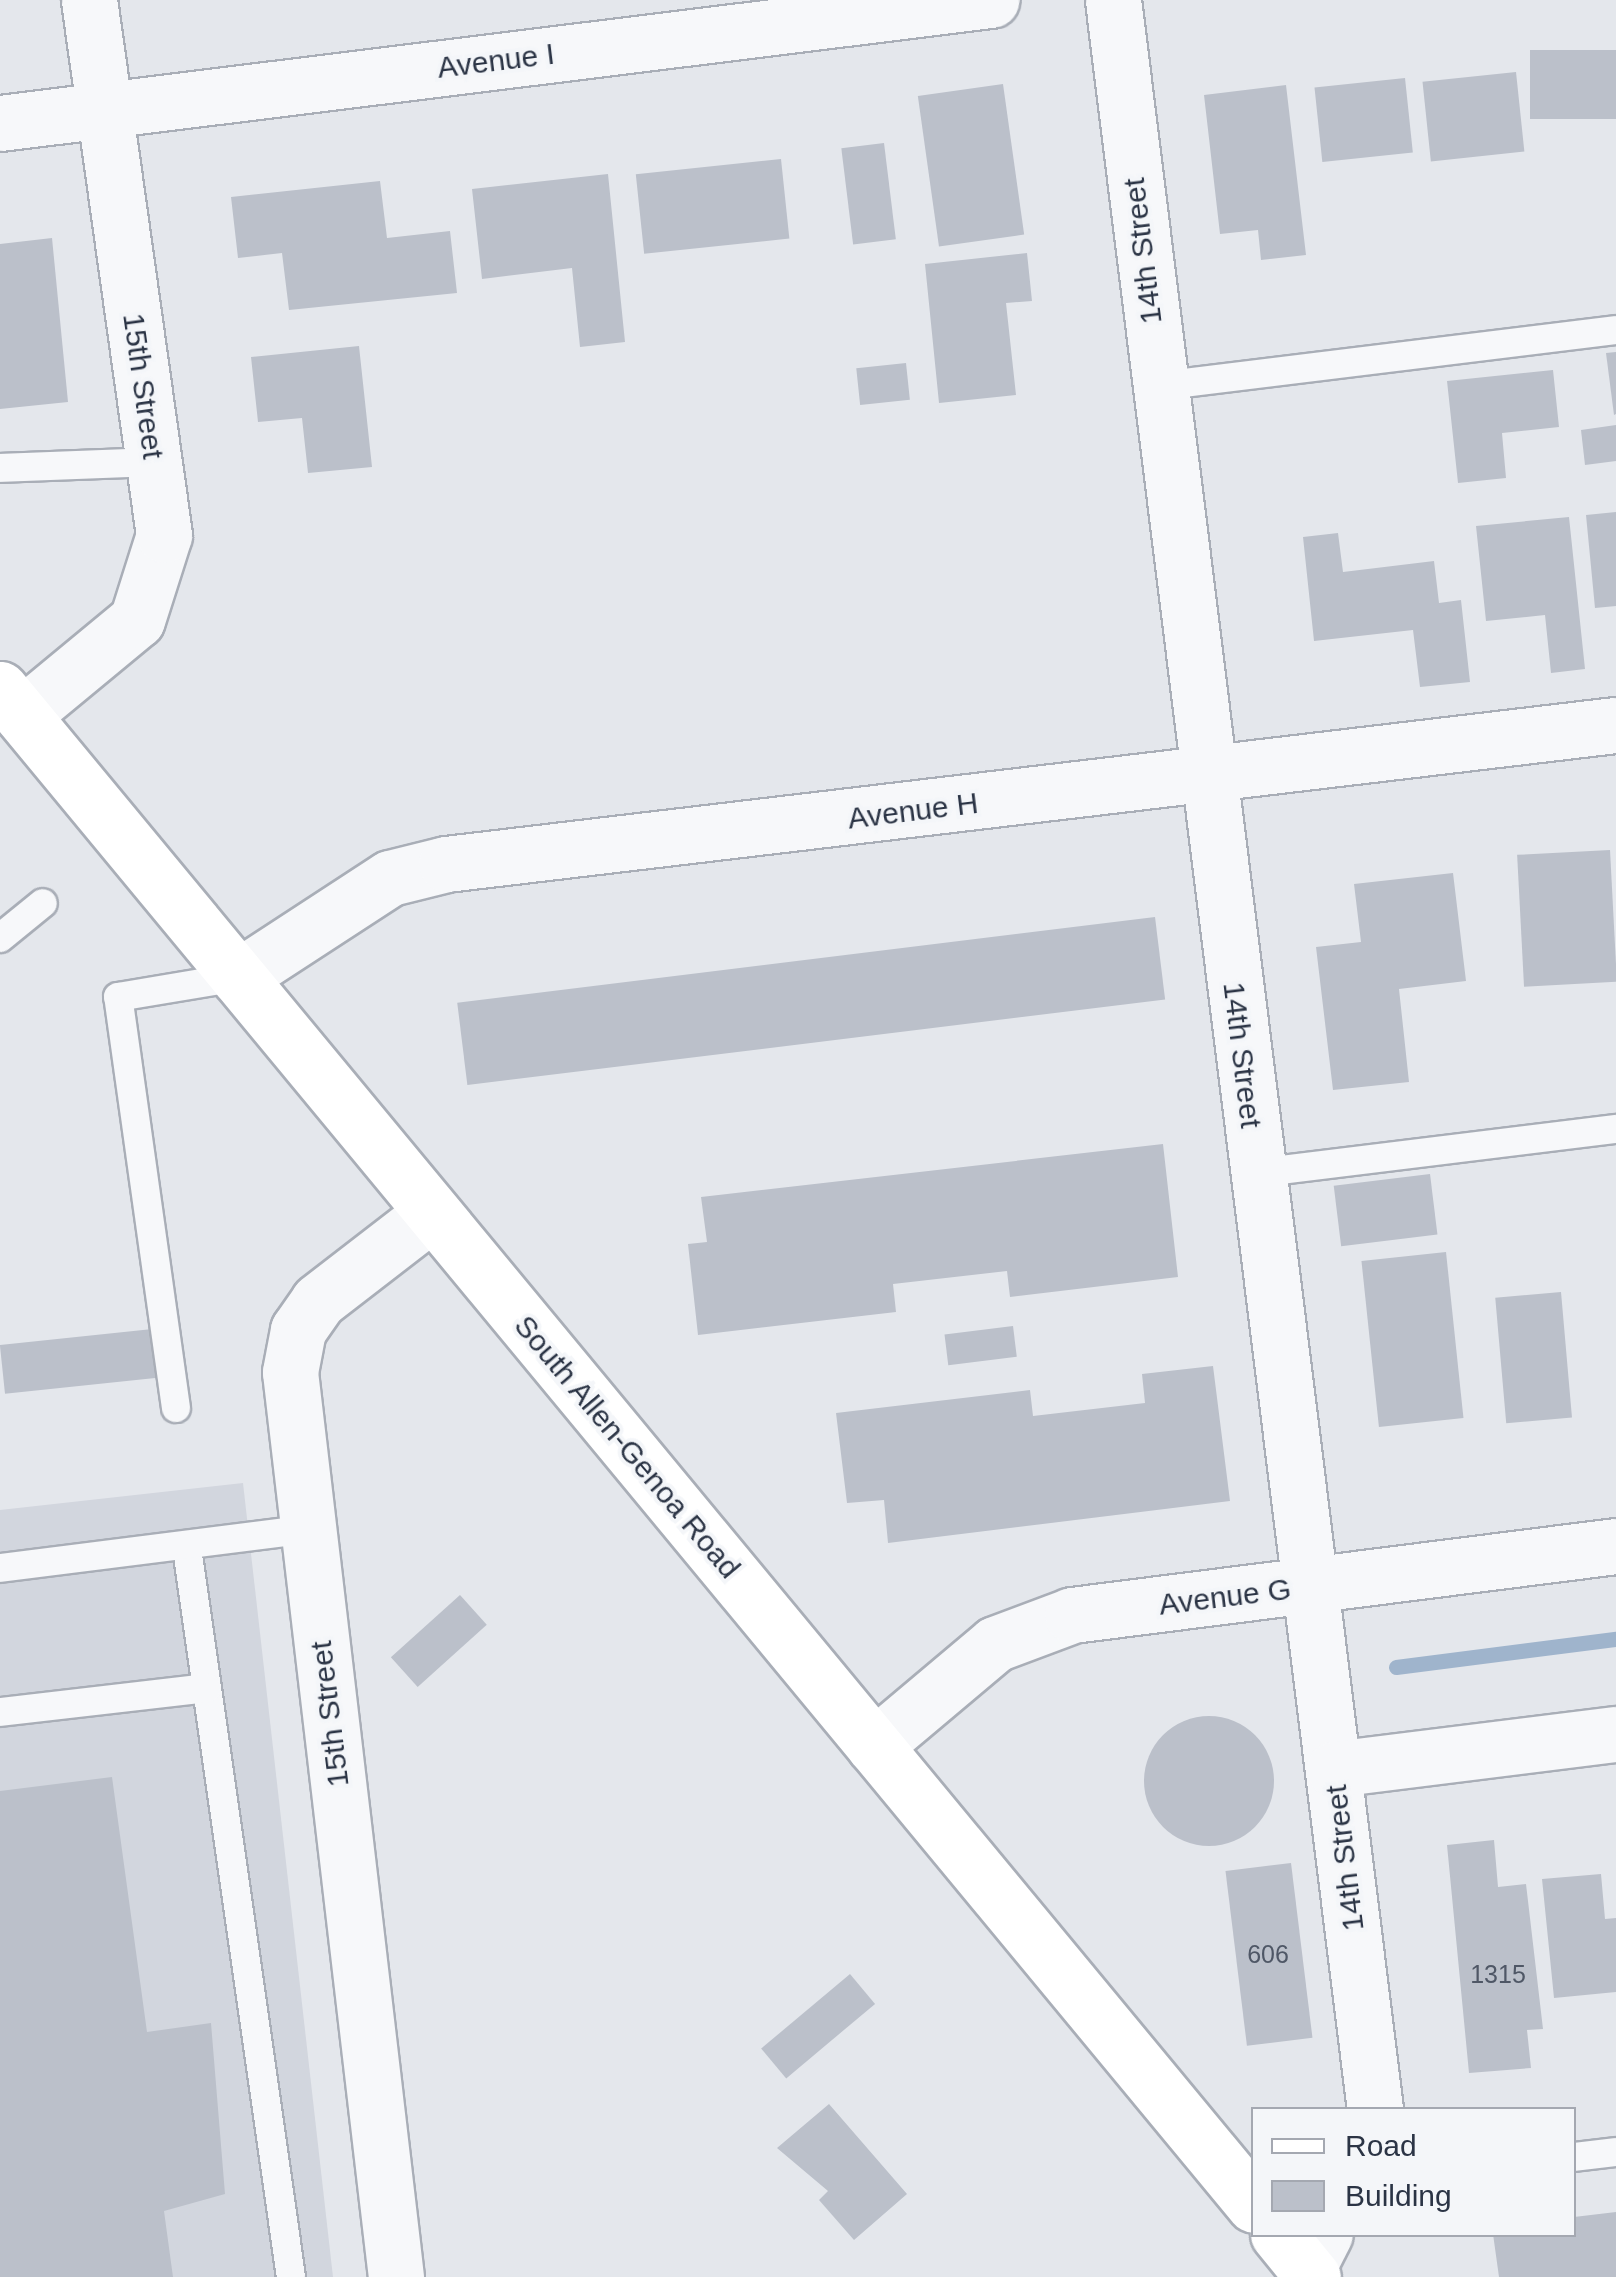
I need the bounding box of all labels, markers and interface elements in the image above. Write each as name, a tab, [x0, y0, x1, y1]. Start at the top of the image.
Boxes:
street label: Avenue I	[435, 36, 557, 86]
street label: 14th Street	[1116, 176, 1170, 326]
street label: 15th Street	[115, 311, 171, 461]
street label: Avenue H	[846, 785, 980, 837]
street label: 14th Street	[1215, 980, 1269, 1130]
street label: South Allen-Genoa Road	[506, 1308, 748, 1586]
street label: Avenue G	[1157, 1571, 1293, 1623]
street label: 15th Street	[303, 1639, 357, 1789]
street label: 14th Street	[1318, 1783, 1372, 1933]
house number: 606	[1247, 1939, 1289, 1969]
house number: 1315	[1470, 1959, 1526, 1989]
legend	[1251, 2107, 1576, 2237]
text: Road	[1345, 2129, 1417, 2162]
text: Building	[1345, 2179, 1452, 2212]

